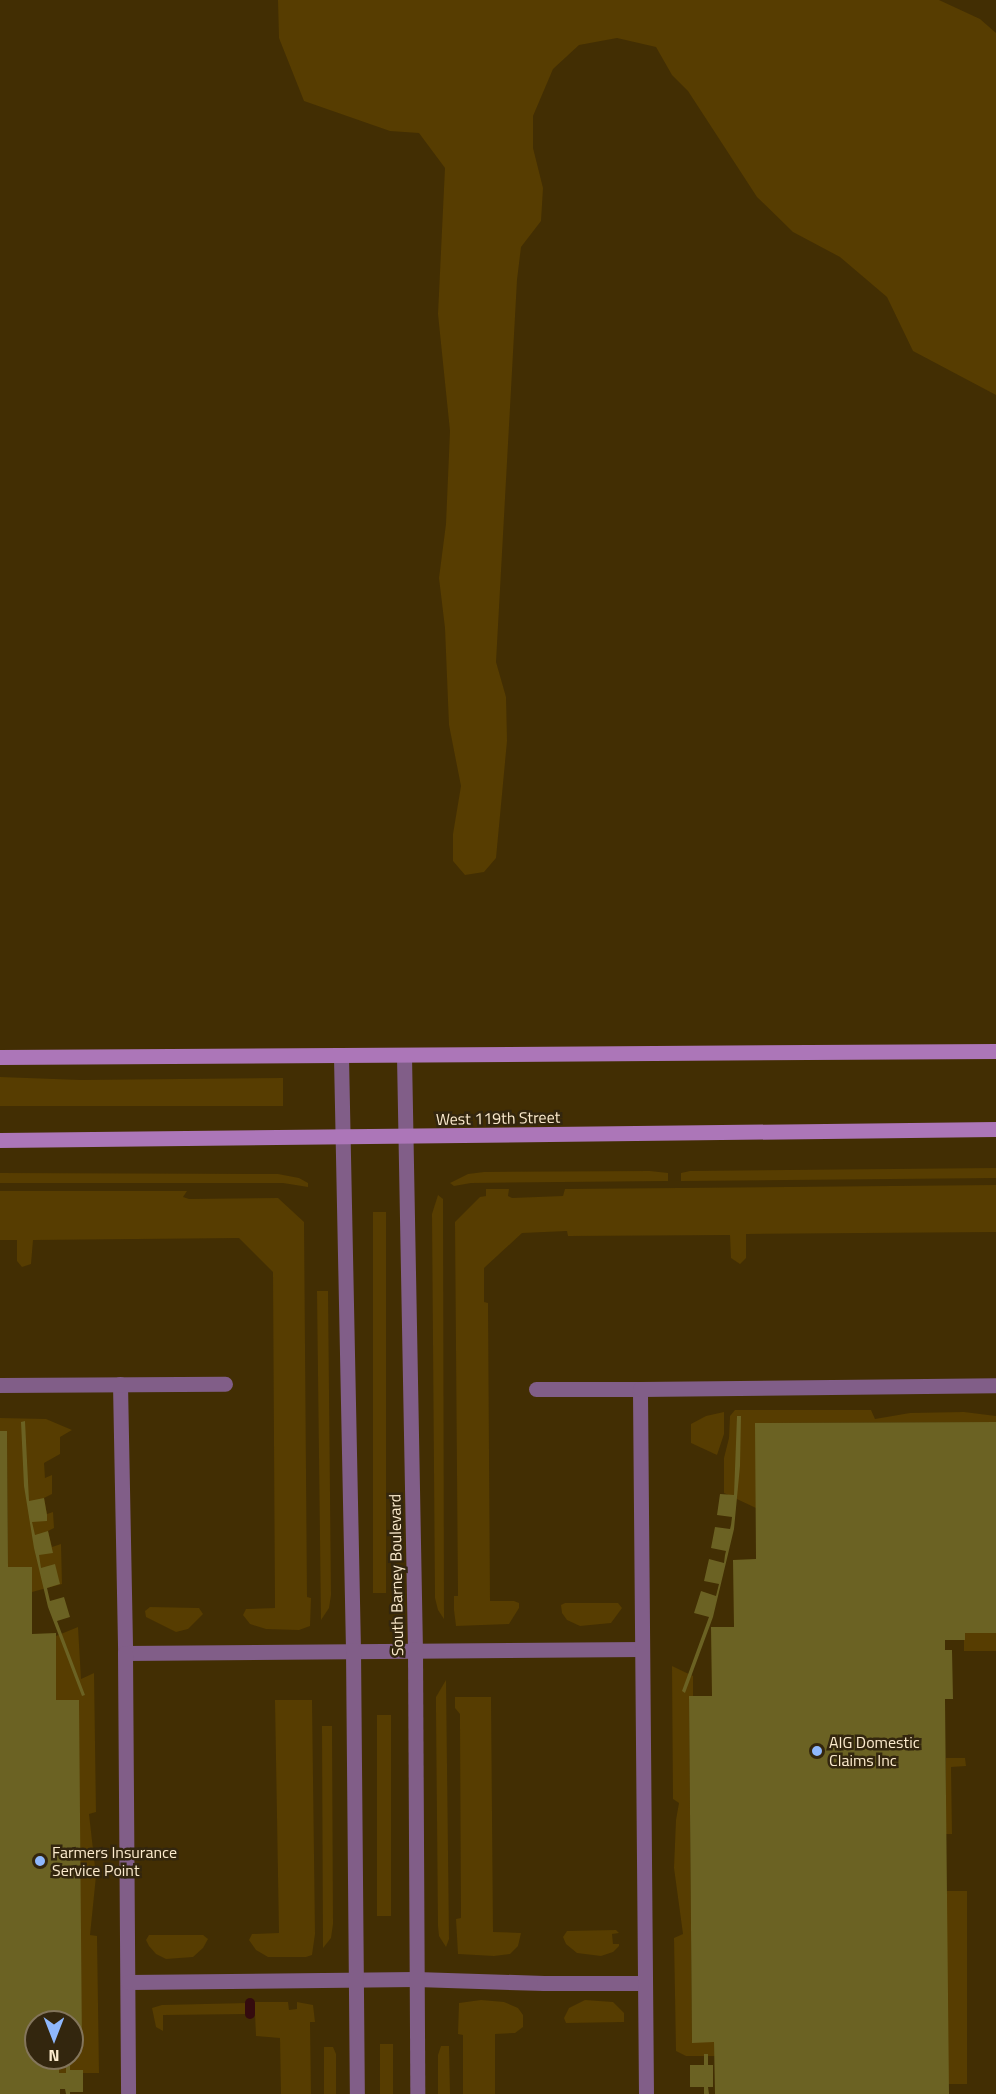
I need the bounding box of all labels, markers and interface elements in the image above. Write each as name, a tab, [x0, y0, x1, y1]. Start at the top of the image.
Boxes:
street label: West 119th Street	[436, 1107, 560, 1129]
street label: South Barney Boulevard	[385, 1494, 407, 1656]
place label: AIG Domestic Claims Inc	[829, 1732, 920, 1770]
marker: AIG Domestic Claims Inc	[810, 1744, 824, 1758]
place label: Farmers Insurance Service Point	[52, 1842, 177, 1880]
marker: Farmers Insurance Service Point	[33, 1854, 47, 1868]
north arrow	[24, 2010, 84, 2070]
text: N	[48, 2044, 60, 2068]

